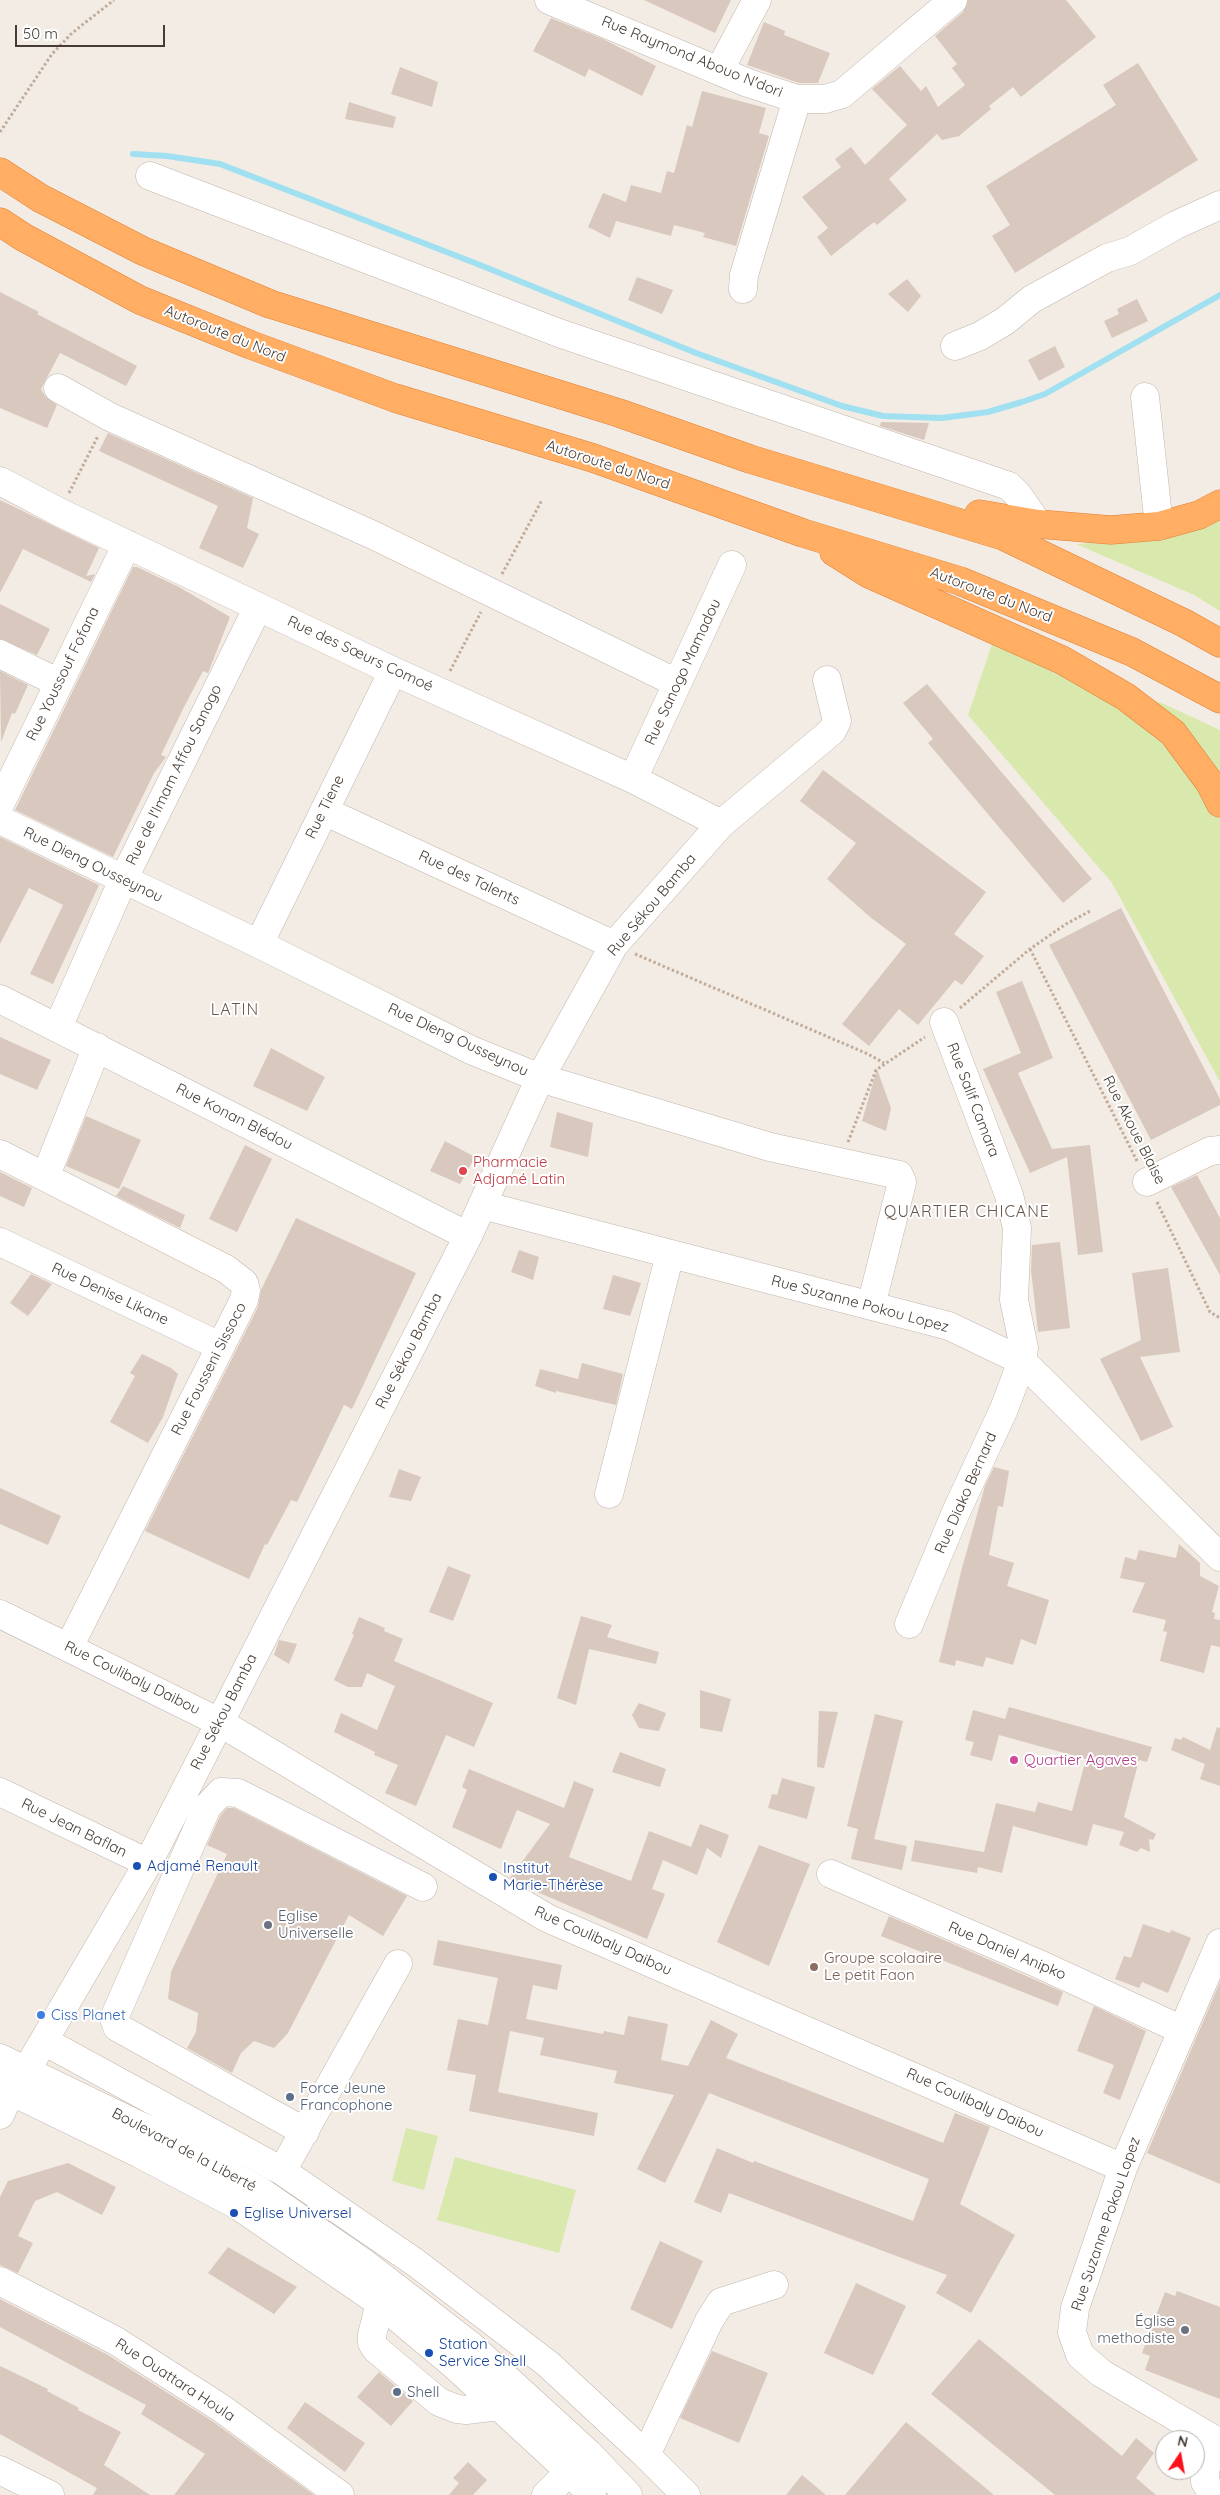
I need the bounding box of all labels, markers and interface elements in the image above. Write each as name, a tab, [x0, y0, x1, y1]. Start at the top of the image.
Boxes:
street label: Rue Raymond Abouo N'dori	[599, 12, 785, 102]
scale bar	[18, 15, 168, 47]
text: 50 m	[23, 24, 58, 43]
street label: Autoroute du Nord	[162, 301, 288, 367]
street label: Autoroute du Nord	[544, 436, 672, 494]
street label: Autoroute du Nord	[927, 563, 1055, 627]
street label: Rue Sanogo Mamadou	[641, 596, 725, 748]
street label: Rue Youssouf Fofana	[23, 604, 103, 744]
street label: Rue des Sœurs Comoé	[284, 612, 436, 696]
street label: Rue de l'Imam Affou Sanogo	[122, 682, 226, 868]
street label: Rue Tiene	[302, 772, 348, 842]
street label: Rue Dieng Ousseynou	[20, 823, 166, 907]
street label: Rue des Talents	[416, 847, 522, 909]
street label: Rue Sékou Bamba	[604, 850, 700, 960]
district label: LATIN	[210, 1000, 260, 1020]
street label: Rue Dieng Ousseynou	[385, 1000, 531, 1080]
street label: Rue Salif Camara	[943, 1040, 1003, 1160]
street label: Rue Akoue Blaise	[1099, 1073, 1169, 1187]
street label: Rue Konan Blédou	[173, 1080, 295, 1154]
place label: Pharmacie Adjamé Latin	[473, 1153, 565, 1188]
marker: Pharmacie Adjamé Latin	[457, 1165, 469, 1177]
district label: QUARTIER CHICANE	[882, 1202, 1052, 1222]
street label: Rue Denise Likane	[49, 1259, 171, 1329]
street label: Rue Suzanne Pokou Lopez	[769, 1272, 951, 1336]
street label: Rue Sékou Bamba	[372, 1290, 446, 1412]
street label: Rue Fousseni Sissoco	[168, 1299, 250, 1439]
street label: Rue Diako Bernard	[931, 1429, 1001, 1557]
street label: Rue Coulibaly Daibou	[61, 1637, 203, 1719]
street label: Rue Sékou Bamba	[187, 1651, 261, 1773]
place label: Quartier Agaves	[1024, 1751, 1137, 1769]
marker: Quartier Agaves	[1008, 1754, 1020, 1766]
street label: Rue Jean Baflan	[18, 1795, 130, 1861]
place label: Adjamé Renault	[147, 1857, 258, 1875]
place label: Institut Marie-Thérèse	[503, 1859, 603, 1894]
marker: Adjamé Renault	[131, 1860, 143, 1872]
marker: Institut Marie-Thérèse	[487, 1871, 499, 1883]
street label: Rue Coulibaly Daibou	[531, 1903, 675, 1979]
place label: Eglise Universelle	[278, 1907, 353, 1942]
street label: Rue Daniel Anipko	[945, 1918, 1069, 1984]
marker: Eglise Universelle	[262, 1919, 274, 1931]
place label: Groupe scolaaire Le petit Faon	[824, 1949, 942, 1984]
marker: Groupe scolaaire Le petit Faon	[808, 1961, 820, 1973]
place label: Ciss Planet	[51, 2006, 126, 2024]
marker: Ciss Planet	[35, 2009, 47, 2021]
street label: Rue Coulibaly Daibou	[903, 2065, 1047, 2141]
place label: Force Jeune Francophone	[300, 2079, 392, 2114]
marker: Force Jeune Francophone	[284, 2091, 296, 2103]
street label: Boulevard de la Liberté	[109, 2104, 259, 2196]
street label: Rue Suzanne Pokou Lopez	[1068, 2134, 1144, 2314]
place label: Eglise Universel	[244, 2204, 352, 2222]
marker: Eglise Universel	[228, 2207, 240, 2219]
place label: Église methodiste	[1097, 2312, 1175, 2347]
marker: Église methodiste	[1179, 2324, 1191, 2336]
street label: Rue Ouattara Houla	[112, 2335, 238, 2425]
place label: Station Service Shell	[439, 2335, 526, 2370]
marker: Station Service Shell	[423, 2347, 435, 2359]
place label: Shell	[407, 2383, 439, 2401]
marker: Shell	[391, 2386, 403, 2398]
north arrow	[1155, 2430, 1205, 2480]
text: N	[1176, 2431, 1190, 2451]

